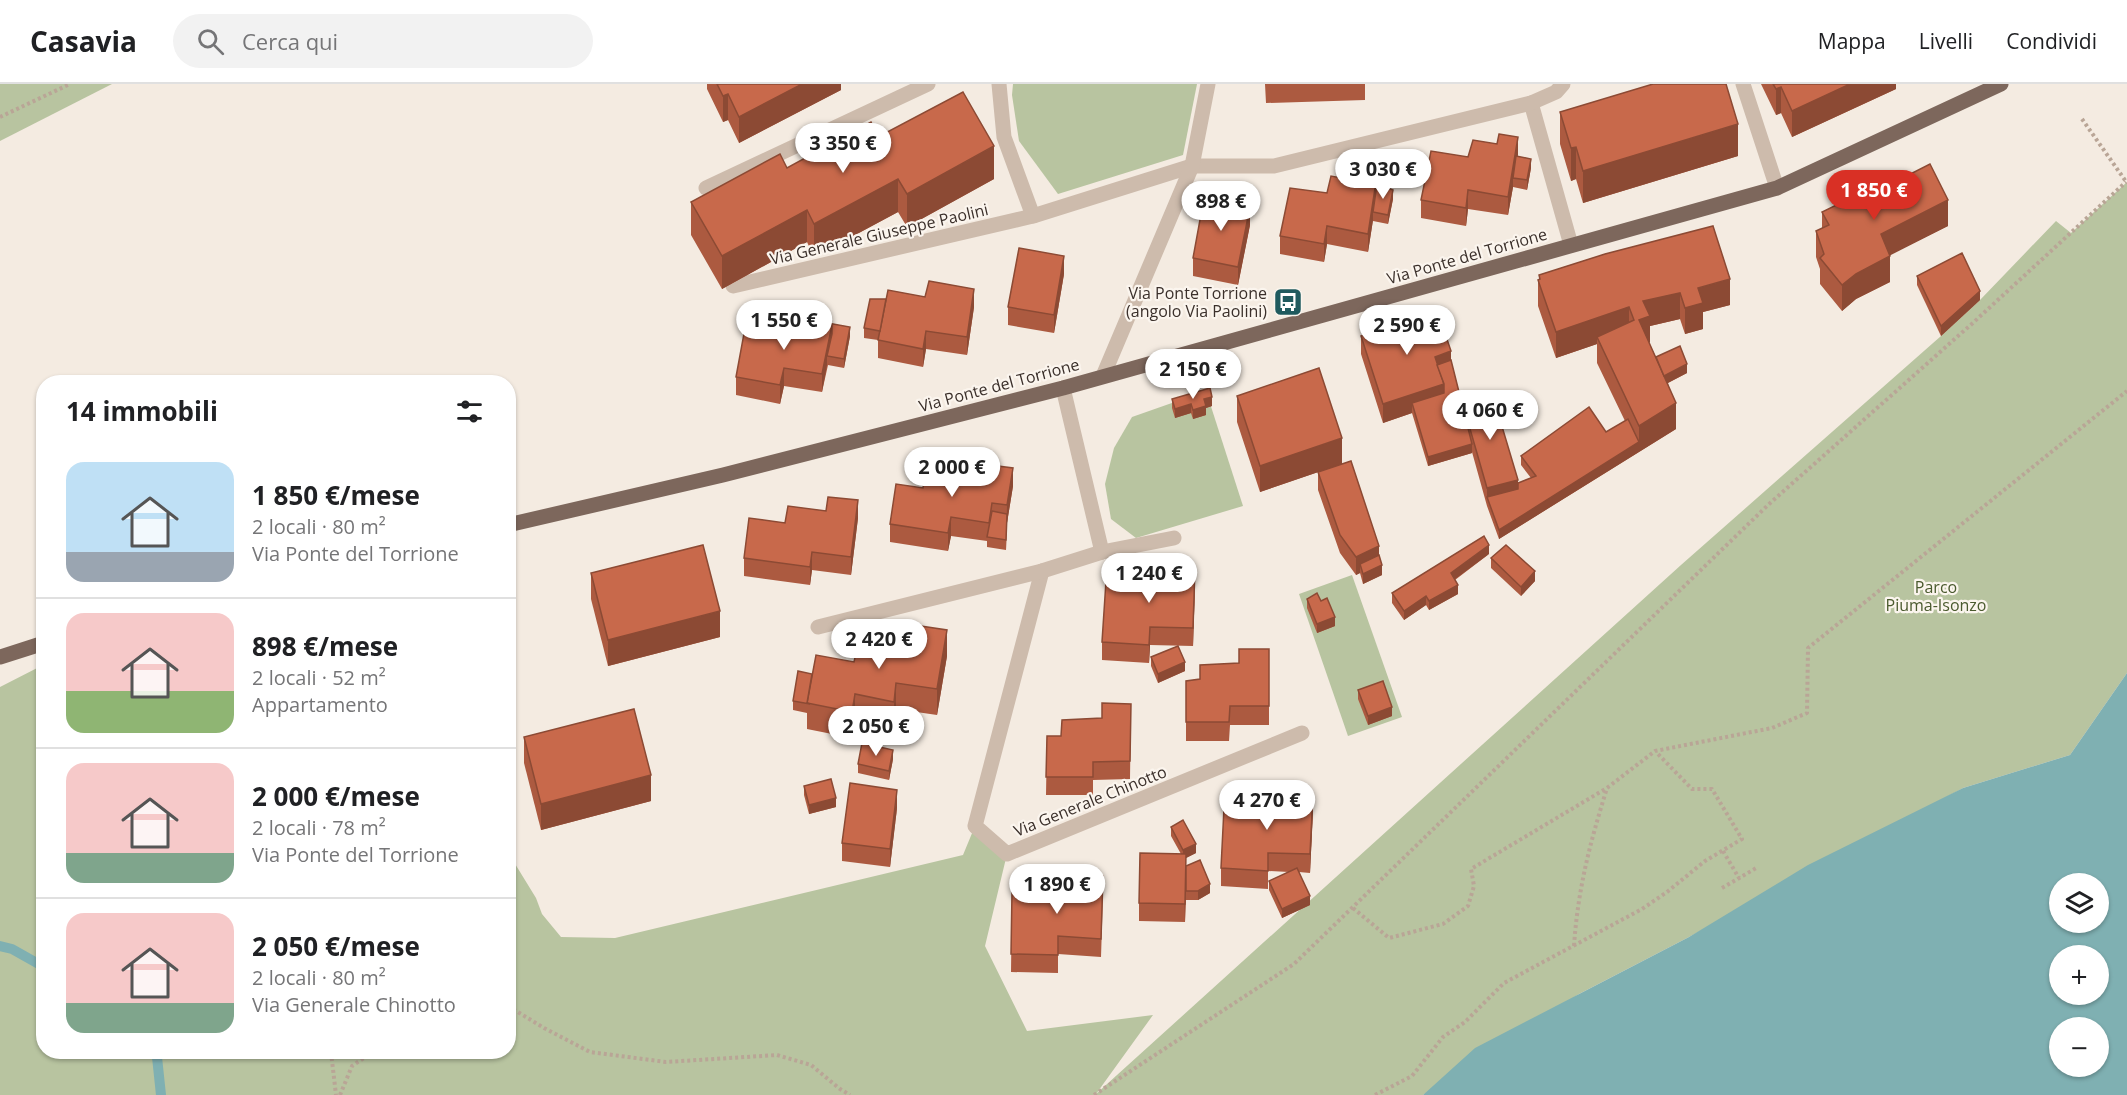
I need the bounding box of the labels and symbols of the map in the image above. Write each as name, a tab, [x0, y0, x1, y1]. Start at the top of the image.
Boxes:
pin: 3 350 €	[788, 123, 898, 174]
pin: 3 030 €	[1328, 149, 1438, 200]
pin: 1 850 €	[1819, 170, 1929, 221]
pin: 898 €	[1179, 181, 1263, 232]
street label: Via Generale Giuseppe Paolini	[768, 198, 990, 270]
street label: Via Ponte del Torrione	[1384, 223, 1550, 289]
place label: Via Ponte Torrione (angolo Via Paolini)	[1126, 282, 1267, 322]
bus stop icon: Via Ponte Torrione (angolo Via Paolini)	[1272, 286, 1304, 318]
pin: 1 550 €	[729, 300, 839, 351]
pin: 2 590 €	[1352, 305, 1462, 356]
pin: 2 150 €	[1138, 349, 1248, 400]
street label: Via Ponte del Torrione	[916, 353, 1082, 417]
pin: 4 060 €	[1435, 390, 1545, 441]
pin: 2 000 €	[897, 447, 1007, 498]
pin: 1 240 €	[1094, 553, 1204, 604]
park label: Parco Piuma-Isonzo	[1886, 576, 1986, 616]
pin: 2 420 €	[824, 619, 934, 670]
pin: 2 050 €	[821, 706, 931, 757]
street label: Via Generale Chinotto	[1010, 760, 1170, 842]
pin: 4 270 €	[1212, 780, 1322, 831]
pin: 1 890 €	[1002, 864, 1112, 915]

